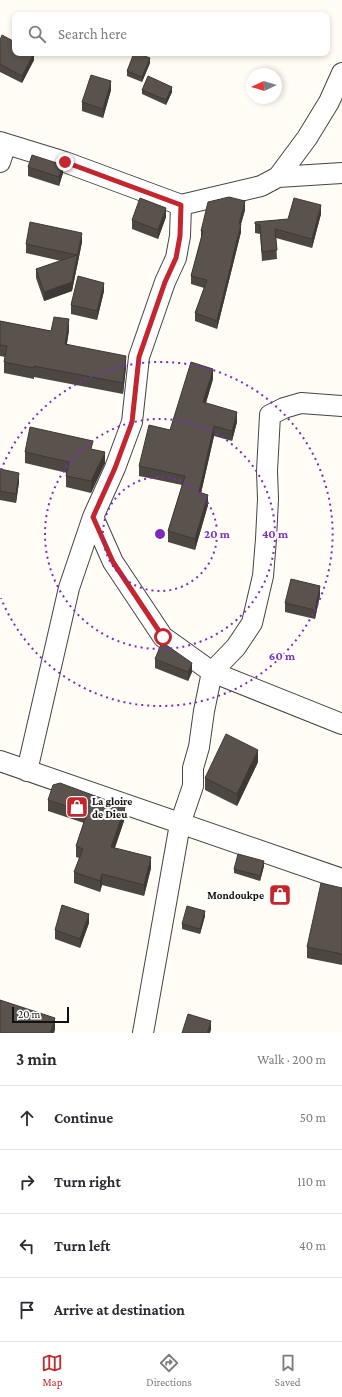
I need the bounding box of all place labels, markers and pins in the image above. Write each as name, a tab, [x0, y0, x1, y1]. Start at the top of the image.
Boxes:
centre of rings	[153, 527, 167, 541]
shop icon: La gloire de Dieu	[64, 794, 90, 820]
place label: La gloire de Dieu	[92, 795, 132, 820]
shop icon: Mondoukpe	[267, 882, 293, 908]
place label: Mondoukpe	[207, 889, 264, 901]

